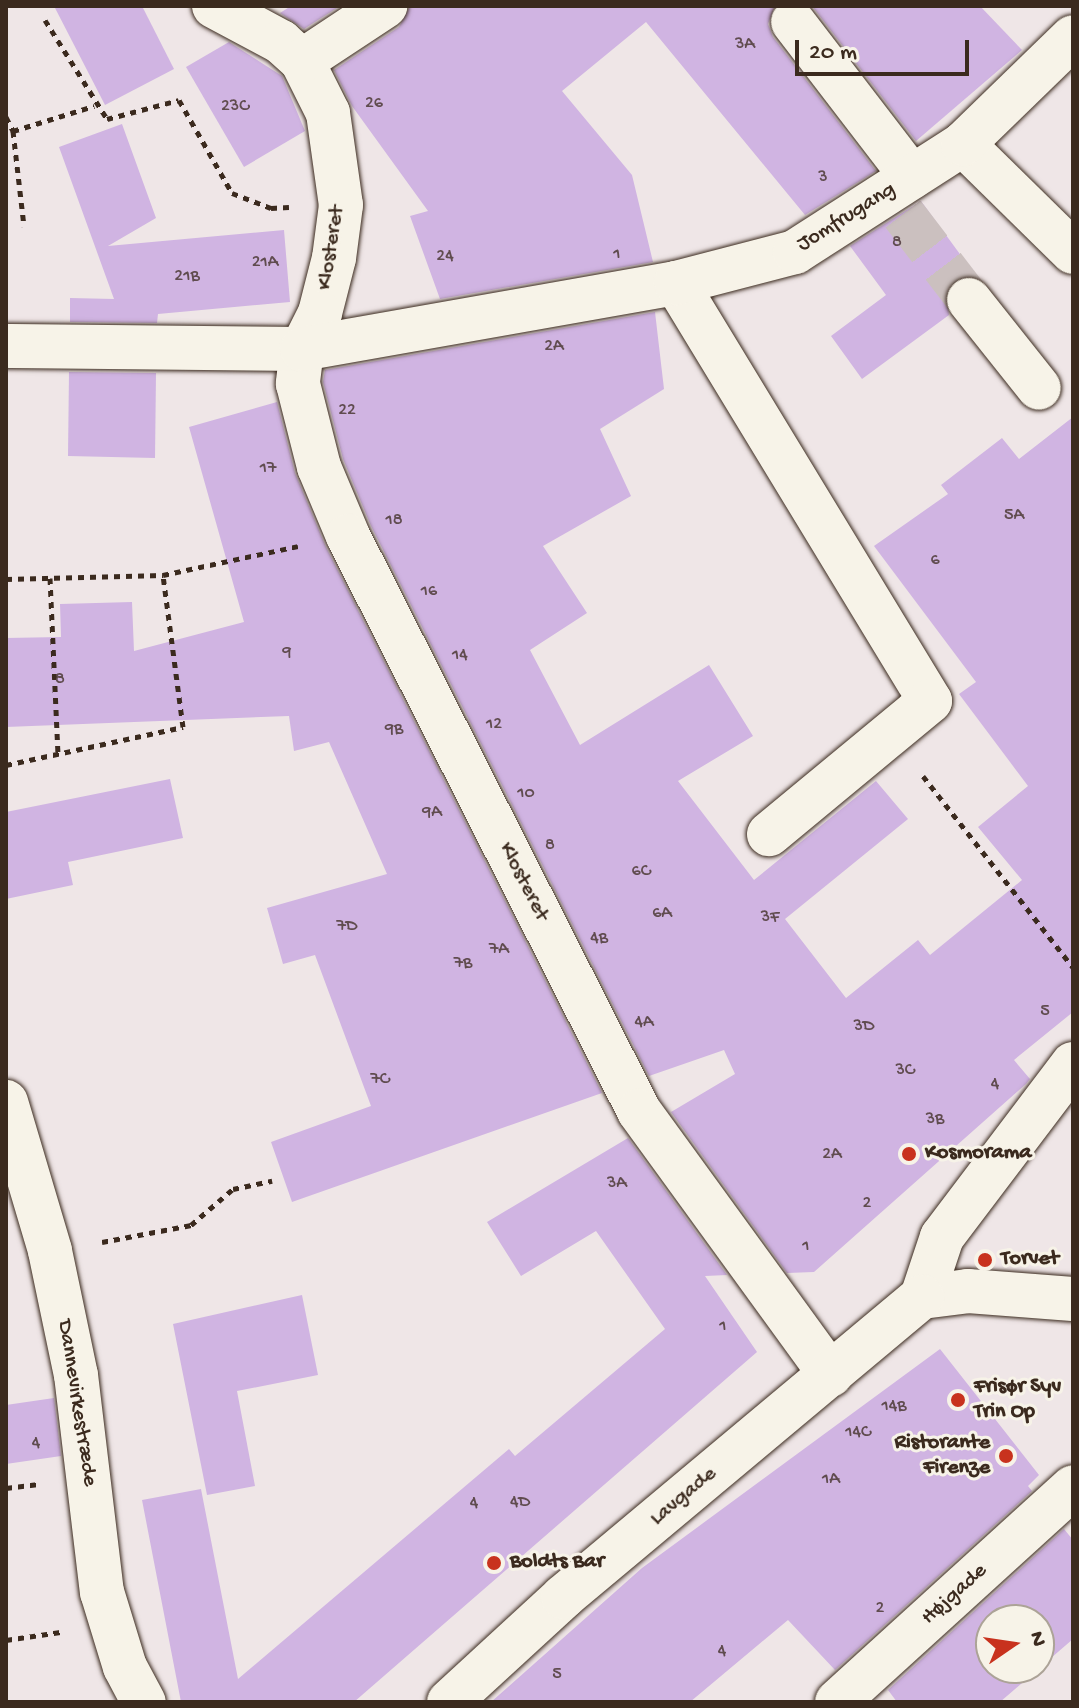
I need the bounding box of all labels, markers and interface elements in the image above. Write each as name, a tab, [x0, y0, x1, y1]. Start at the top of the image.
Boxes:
scale bar	[799, 24, 973, 74]
house number: 3A	[735, 34, 755, 56]
text: 20 m	[809, 39, 857, 68]
house number: 26	[365, 93, 383, 115]
house number: 23C	[221, 96, 249, 118]
house number: 3	[818, 167, 828, 189]
street label: Jomfrugang	[793, 177, 901, 259]
street label: Klosteret	[312, 204, 352, 292]
house number: 8	[892, 232, 902, 254]
house number: 1	[613, 244, 621, 266]
house number: 24	[436, 246, 454, 268]
house number: 21A	[252, 252, 278, 274]
house number: 21B	[174, 266, 200, 288]
house number: 2A	[544, 336, 564, 358]
house number: 22	[338, 400, 356, 422]
house number: 17	[260, 458, 276, 480]
house number: 5A	[1004, 505, 1024, 527]
house number: 18	[385, 510, 403, 532]
house number: 6	[930, 550, 940, 572]
house number: 16	[421, 581, 437, 603]
house number: 9	[282, 642, 292, 664]
house number: 14	[452, 645, 468, 667]
house number: 8	[55, 669, 65, 691]
house number: 12	[486, 714, 502, 736]
house number: 9B	[385, 719, 403, 741]
house number: 10	[517, 783, 535, 805]
house number: 9A	[422, 802, 442, 824]
house number: 8	[545, 835, 555, 857]
street label: Klosteret	[492, 838, 554, 926]
house number: 6C	[632, 861, 650, 883]
house number: 6A	[652, 903, 672, 925]
house number: 3F	[761, 907, 779, 929]
house number: 7D	[336, 916, 358, 938]
house number: 4B	[590, 928, 608, 950]
house number: 7A	[489, 939, 509, 961]
house number: 7B	[454, 953, 472, 975]
house number: 5	[1040, 1001, 1050, 1023]
house number: 4A	[634, 1012, 654, 1034]
house number: 3D	[853, 1016, 875, 1038]
house number: 3C	[895, 1060, 915, 1082]
house number: 7C	[370, 1069, 390, 1091]
house number: 4	[991, 1074, 999, 1096]
house number: 3B	[926, 1109, 944, 1131]
place label: Kosmorama	[925, 1141, 1032, 1167]
house number: 2A	[822, 1144, 842, 1166]
marker: Kosmorama	[900, 1145, 918, 1163]
house number: 3A	[607, 1173, 627, 1195]
house number: 2	[863, 1193, 871, 1215]
house number: 1	[802, 1236, 810, 1258]
place label: Torvet	[1001, 1247, 1059, 1273]
marker: Torvet	[976, 1251, 994, 1269]
house number: 1	[719, 1316, 727, 1338]
street label: Dannevirkestræde	[50, 1318, 102, 1488]
place label: Frisør Syv Trin Op	[974, 1374, 1061, 1426]
marker: Frisør Syv Trin Op	[949, 1391, 967, 1409]
house number: 14B	[882, 1396, 906, 1418]
house number: 14C	[845, 1422, 871, 1444]
place label: Ristorante Firenze	[894, 1430, 990, 1482]
house number: 4	[32, 1433, 40, 1455]
marker: Ristorante Firenze	[997, 1447, 1015, 1465]
street label: Lavgade	[645, 1462, 723, 1532]
house number: 1A	[822, 1469, 840, 1491]
house number: 4D	[510, 1492, 530, 1514]
house number: 4	[470, 1493, 478, 1515]
place label: Boldts Bar	[510, 1550, 604, 1576]
marker: Boldts Bar	[485, 1554, 503, 1572]
street label: Højgade	[917, 1559, 993, 1631]
house number: 2	[876, 1598, 884, 1620]
north arrow	[975, 1604, 1055, 1684]
text: N	[1022, 1629, 1051, 1649]
house number: 4	[718, 1641, 726, 1663]
house number: 5	[552, 1664, 562, 1686]

